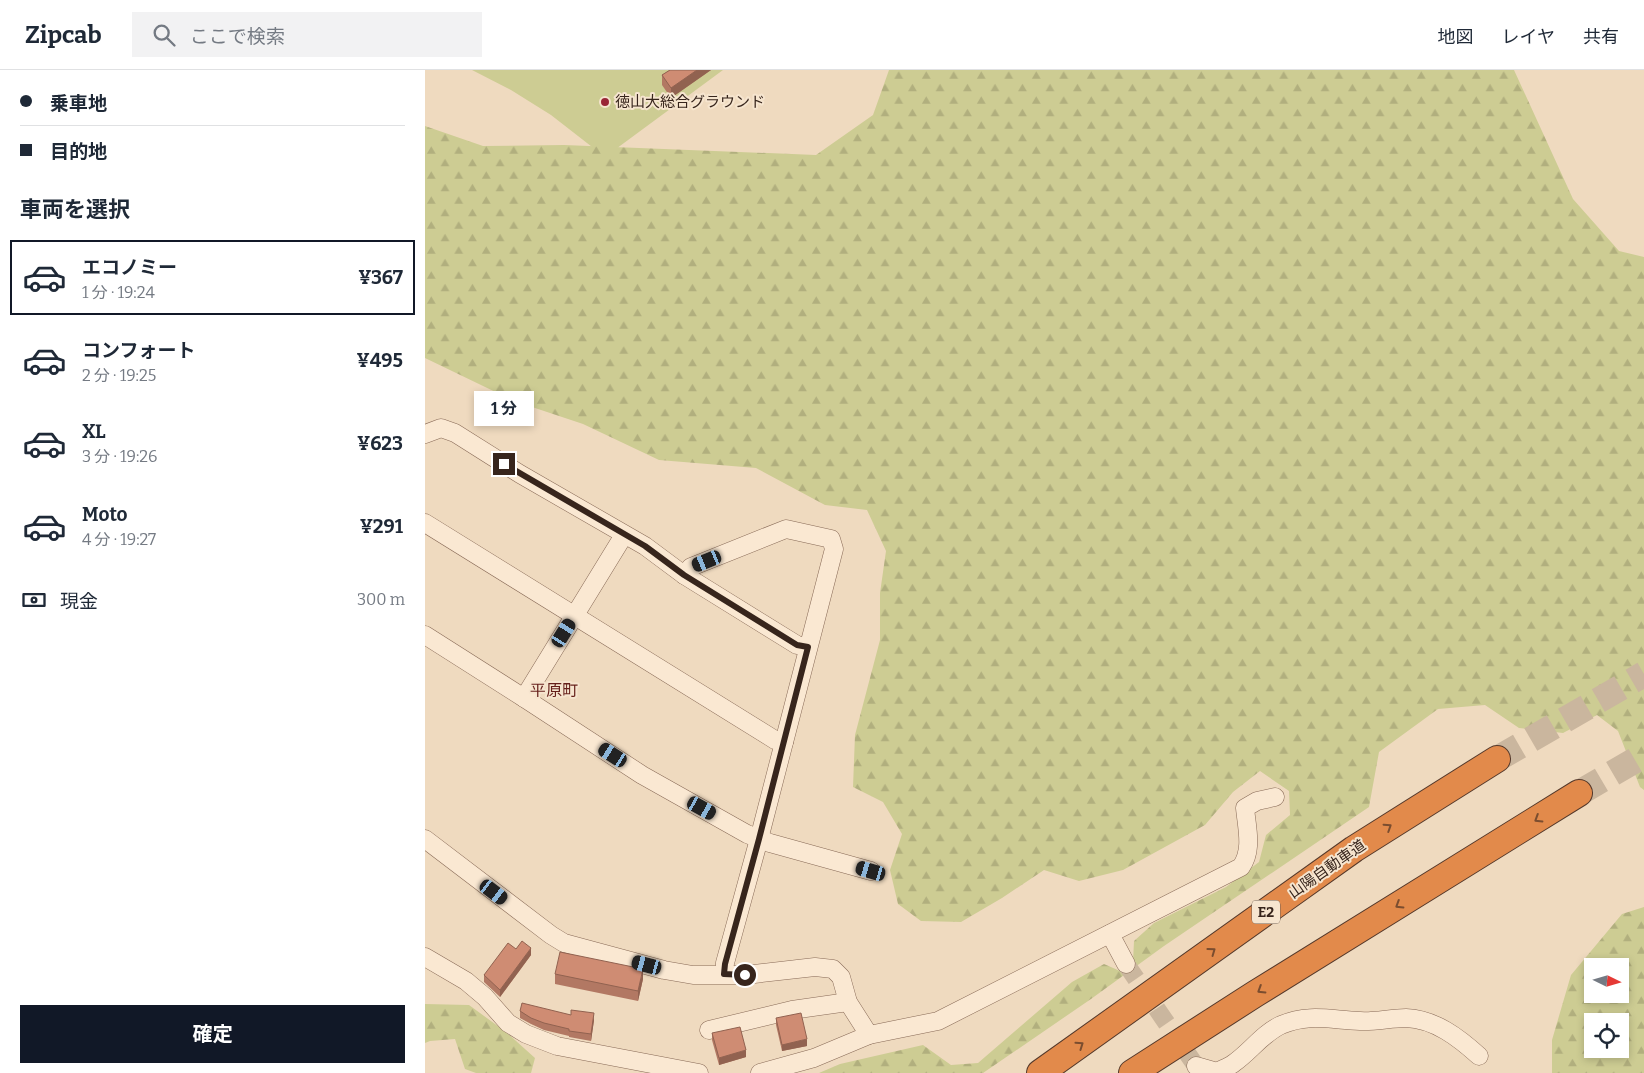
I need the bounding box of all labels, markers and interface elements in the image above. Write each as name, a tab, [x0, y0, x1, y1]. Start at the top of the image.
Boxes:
search box	[132, 12, 482, 57]
text: Zipcab	[25, 21, 102, 49]
icon: search	[150, 21, 178, 49]
text: ここで検索	[190, 25, 285, 48]
text: 地図	[1438, 26, 1474, 48]
text: レイヤ	[1502, 26, 1555, 48]
text: 共有	[1583, 26, 1619, 48]
text: 乗車地	[50, 92, 107, 115]
place label: 徳山大総合グラウンド	[615, 93, 765, 111]
marker: 徳山大総合グラウンド	[599, 96, 611, 108]
text: 目的地	[50, 140, 107, 163]
text: 車両を選択	[20, 196, 130, 223]
icon: car	[22, 255, 67, 300]
text: エコノミー	[82, 256, 177, 279]
text: ¥367	[358, 266, 403, 289]
text: 1 分 · 19:24	[82, 283, 155, 302]
icon: car	[22, 338, 67, 383]
text: コンフォート	[82, 339, 195, 362]
text: ¥495	[357, 349, 403, 372]
text: 2 分 · 19:25	[82, 366, 156, 385]
callout: 1 分	[474, 392, 534, 426]
text: 1 分	[491, 399, 517, 418]
text: XL	[82, 420, 106, 443]
icon: car	[22, 421, 67, 466]
text: ¥623	[357, 432, 403, 455]
text: 3 分 · 19:26	[82, 447, 157, 466]
route end	[493, 453, 515, 475]
text: Moto	[82, 503, 128, 526]
icon: car	[22, 504, 67, 549]
text: ¥291	[360, 515, 403, 538]
text: 4 分 · 19:27	[82, 530, 156, 549]
car	[690, 548, 723, 574]
icon: cash	[20, 586, 48, 614]
text: 現金	[60, 590, 98, 613]
text: 300 m	[357, 590, 405, 609]
car	[549, 616, 578, 650]
district label: 平原町	[530, 681, 578, 700]
car	[596, 741, 629, 769]
car	[685, 794, 718, 822]
one-way arrow	[1534, 813, 1543, 822]
one-way arrow	[1382, 824, 1392, 833]
street label: 山陽自動車道	[1285, 836, 1369, 902]
car	[854, 860, 887, 882]
car	[477, 877, 510, 907]
one-way arrow	[1396, 898, 1405, 908]
road number: E2	[1252, 900, 1280, 924]
one-way arrow	[1206, 948, 1216, 957]
car	[630, 954, 663, 976]
north arrow	[1584, 958, 1629, 1002]
map controls	[1584, 958, 1629, 1058]
route start	[734, 964, 756, 986]
one-way arrow	[1258, 984, 1267, 993]
button: 確定	[20, 1005, 405, 1063]
button: locate	[1584, 1013, 1629, 1058]
one-way arrow	[1074, 1042, 1083, 1051]

